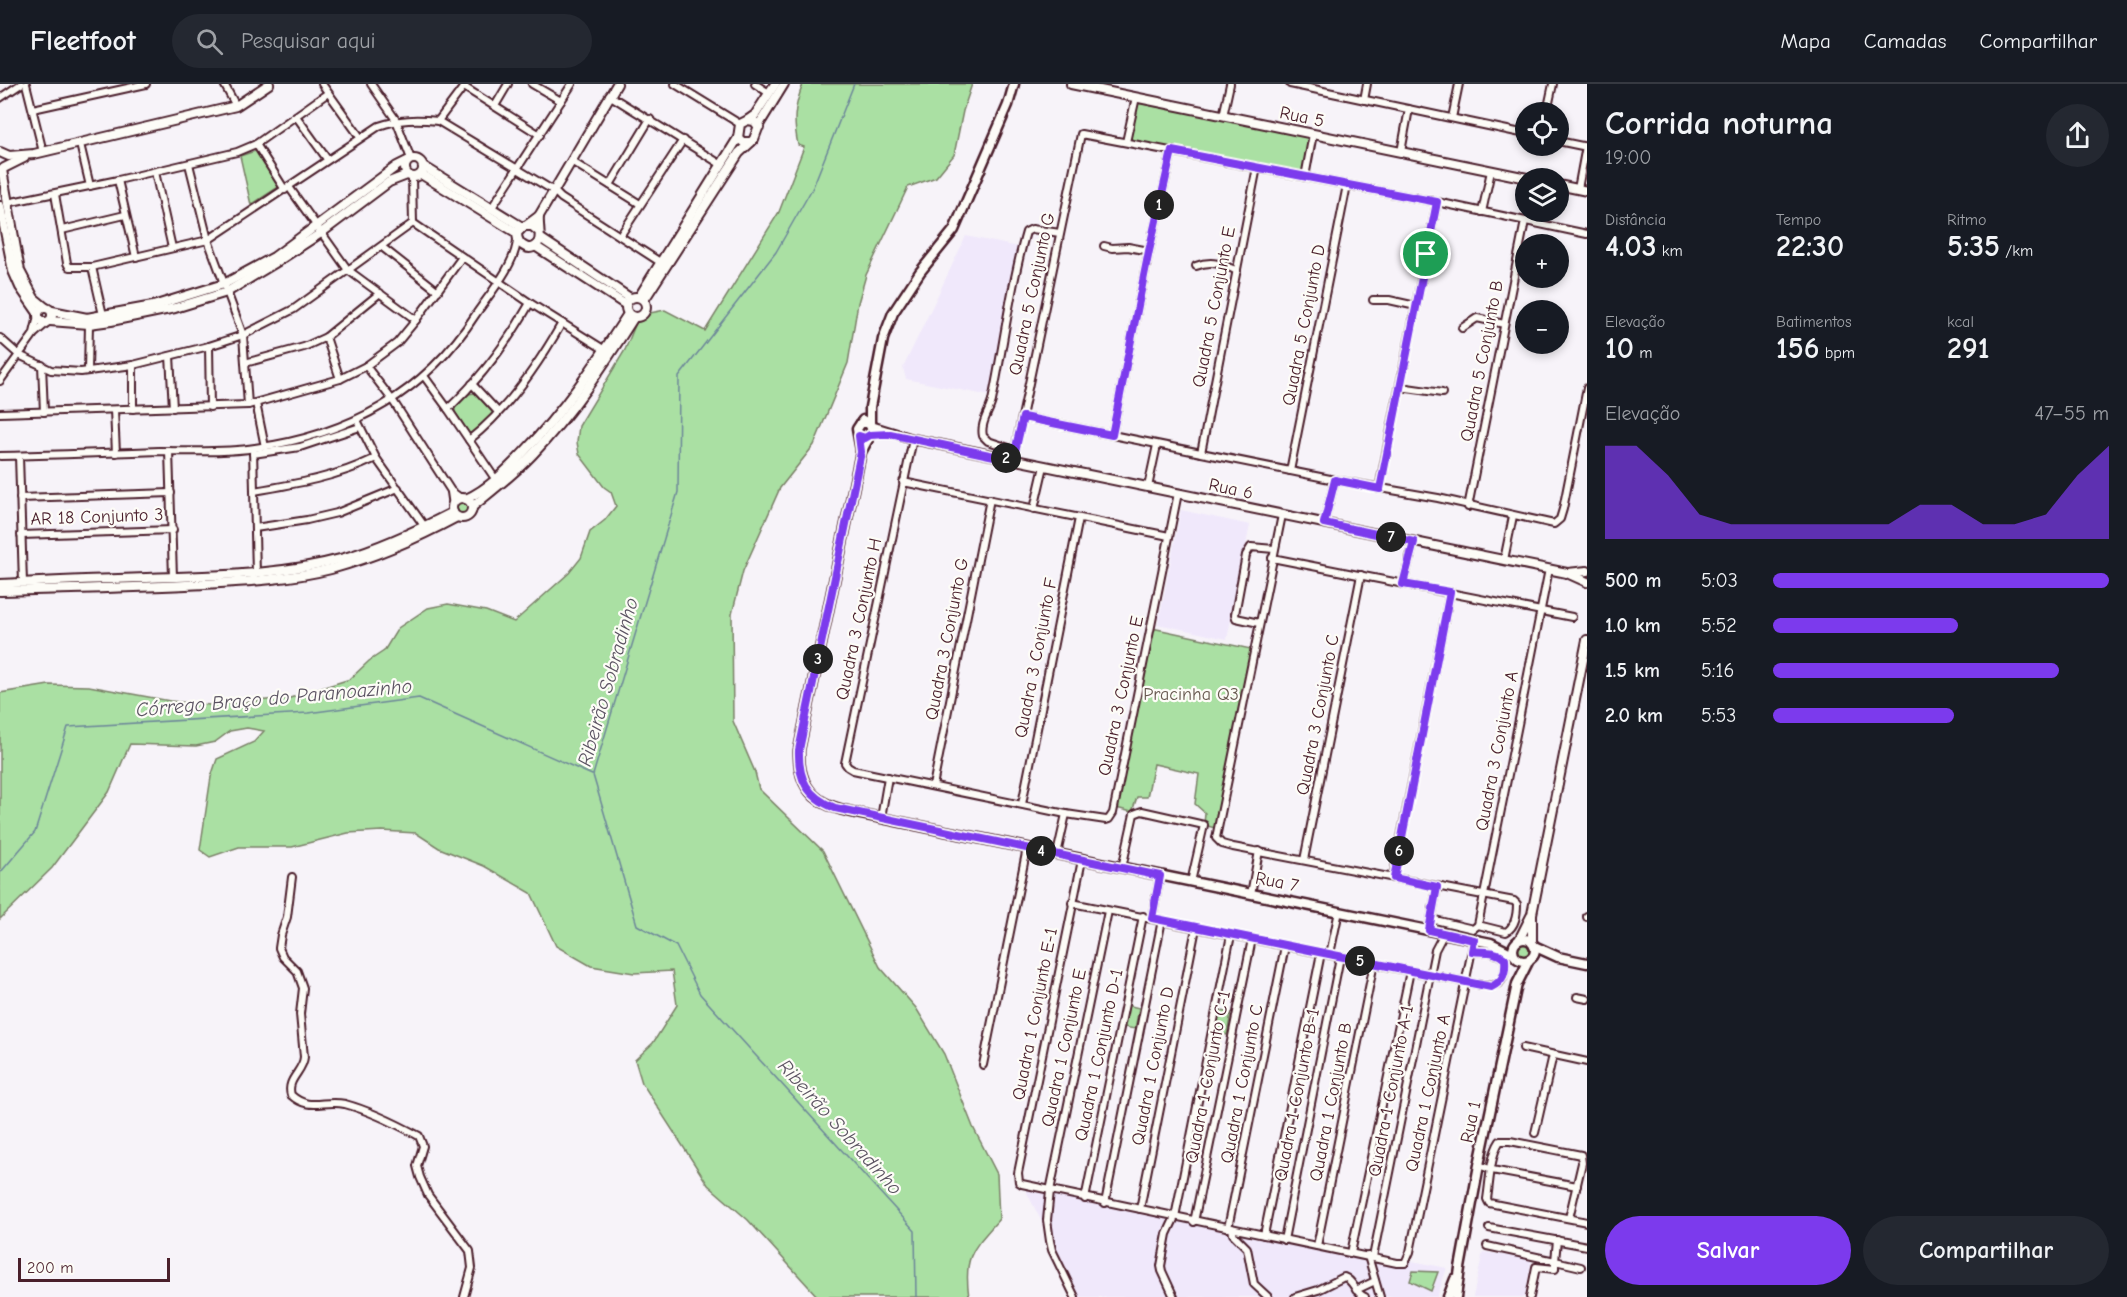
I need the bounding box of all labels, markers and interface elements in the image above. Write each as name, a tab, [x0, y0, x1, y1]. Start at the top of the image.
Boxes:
search box	[172, 14, 592, 68]
text: Fleetfoot	[30, 25, 136, 57]
icon: search	[193, 25, 226, 58]
text: Pesquisar aqui	[241, 28, 376, 54]
text: Mapa	[1780, 29, 1831, 53]
text: Camadas	[1864, 29, 1947, 53]
text: Compartilhar	[1980, 29, 2097, 53]
street label: Rua 5	[1278, 102, 1326, 132]
map controls	[1515, 102, 1569, 354]
button: locate	[1515, 102, 1569, 156]
text: Corrida noturna	[1605, 104, 1833, 142]
button: share	[2046, 104, 2109, 167]
text: 19:00	[1605, 146, 1652, 169]
button: layers	[1515, 168, 1569, 222]
pin: 1	[1144, 190, 1174, 220]
text: 1	[1156, 196, 1162, 214]
street label: Quadra 5 Conjunto G	[1005, 211, 1060, 377]
text: Distância	[1605, 211, 1666, 229]
text: Tempo	[1776, 211, 1821, 229]
text: Ritmo	[1947, 211, 1986, 229]
street label: Quadra 5 Conjunto E	[1188, 225, 1240, 389]
pin	[1400, 228, 1451, 279]
text: 4.03	[1605, 229, 1656, 264]
text: 22:30	[1776, 229, 1844, 264]
text: 5:35	[1947, 229, 2000, 264]
button: +	[1515, 234, 1569, 288]
icon: arrive	[1409, 237, 1442, 270]
street label: Quadra 5 Conjunto D	[1278, 242, 1330, 408]
text: km	[1656, 242, 1683, 260]
text: /km	[2000, 242, 2033, 260]
street label: Quadra 5 Conjunto B	[1456, 279, 1508, 443]
button: −	[1515, 300, 1569, 354]
text: Elevação	[1605, 313, 1665, 331]
text: Batimentos	[1776, 313, 1852, 331]
text: kcal	[1947, 313, 1974, 331]
text: 10	[1605, 331, 1634, 366]
text: 156	[1776, 331, 1819, 366]
text: 291	[1947, 331, 1989, 366]
text: m	[1634, 344, 1653, 362]
text: bpm	[1819, 344, 1855, 362]
text: Elevação	[1605, 402, 1680, 425]
text: 47–55 m	[2035, 402, 2109, 425]
pin: 2	[991, 443, 1021, 473]
text: 2	[1002, 449, 1010, 467]
street label: Rua 6	[1207, 474, 1255, 504]
street label: AR 18 Conjunto 3	[30, 504, 164, 530]
pin: 7	[1376, 522, 1406, 552]
text: 7	[1387, 528, 1395, 546]
street label: Quadra 3 Conjunto H	[832, 536, 886, 702]
street label: Quadra 3 Conjunto G	[921, 556, 973, 722]
text: 500 m	[1605, 569, 1662, 592]
text: 5:03	[1701, 569, 1738, 592]
street label: Quadra 3 Conjunto F	[1010, 576, 1062, 740]
water label: Ribeirão Sobradinho	[573, 595, 643, 769]
street label: Quadra 3 Conjunto E	[1094, 614, 1148, 778]
text: 1.0 km	[1605, 614, 1661, 637]
text: 5:52	[1701, 614, 1737, 637]
street label: Quadra 3 Conjunto C	[1292, 633, 1344, 797]
pin: 3	[803, 644, 833, 674]
text: 3	[814, 650, 822, 668]
text: 1.5 km	[1605, 659, 1660, 682]
text: 5:16	[1701, 659, 1734, 682]
street label: Quadra 3 Conjunto A	[1471, 669, 1523, 833]
water label: Córrego Braço do Paranoazinho	[135, 674, 413, 722]
park label: Pracinha Q3	[1143, 684, 1239, 705]
text: 2.0 km	[1605, 704, 1663, 727]
text: 5:53	[1701, 704, 1736, 727]
pin: 4	[1026, 836, 1056, 866]
pin: 6	[1384, 836, 1414, 866]
text: 4	[1037, 842, 1045, 860]
text: 6	[1395, 842, 1403, 860]
street label: Rua 7	[1254, 868, 1301, 897]
street label: Quadra 1 Conjunto E-1	[1008, 926, 1062, 1102]
pin: 5	[1345, 946, 1375, 976]
text: 5	[1356, 952, 1364, 970]
street label: Quadra 1 Conjunto E	[1037, 967, 1091, 1129]
street label: Quadra 1 Conjunto D-1	[1070, 967, 1128, 1143]
street label: Quadra 1 Conjunto D	[1127, 985, 1179, 1147]
street label: Quadra 1 Conjunto C-1	[1181, 989, 1235, 1165]
street label: Quadra 1 Conjunto C	[1216, 1003, 1268, 1165]
street label: Quadra 1 Conjunto A-1	[1364, 1003, 1418, 1179]
street label: Quadra 1 Conjunto B-1	[1270, 1007, 1324, 1183]
street label: Quadra 1 Conjunto A	[1401, 1012, 1455, 1174]
street label: Quadra 1 Conjunto B	[1305, 1021, 1357, 1183]
water label: Ribeirão Sobradinho	[773, 1055, 907, 1199]
street label: Rua 1	[1456, 1099, 1486, 1145]
button: Salvar	[1605, 1216, 1851, 1285]
button: Compartilhar	[1863, 1216, 2109, 1285]
scale bar	[18, 1255, 170, 1282]
text: 200 m	[27, 1259, 73, 1277]

